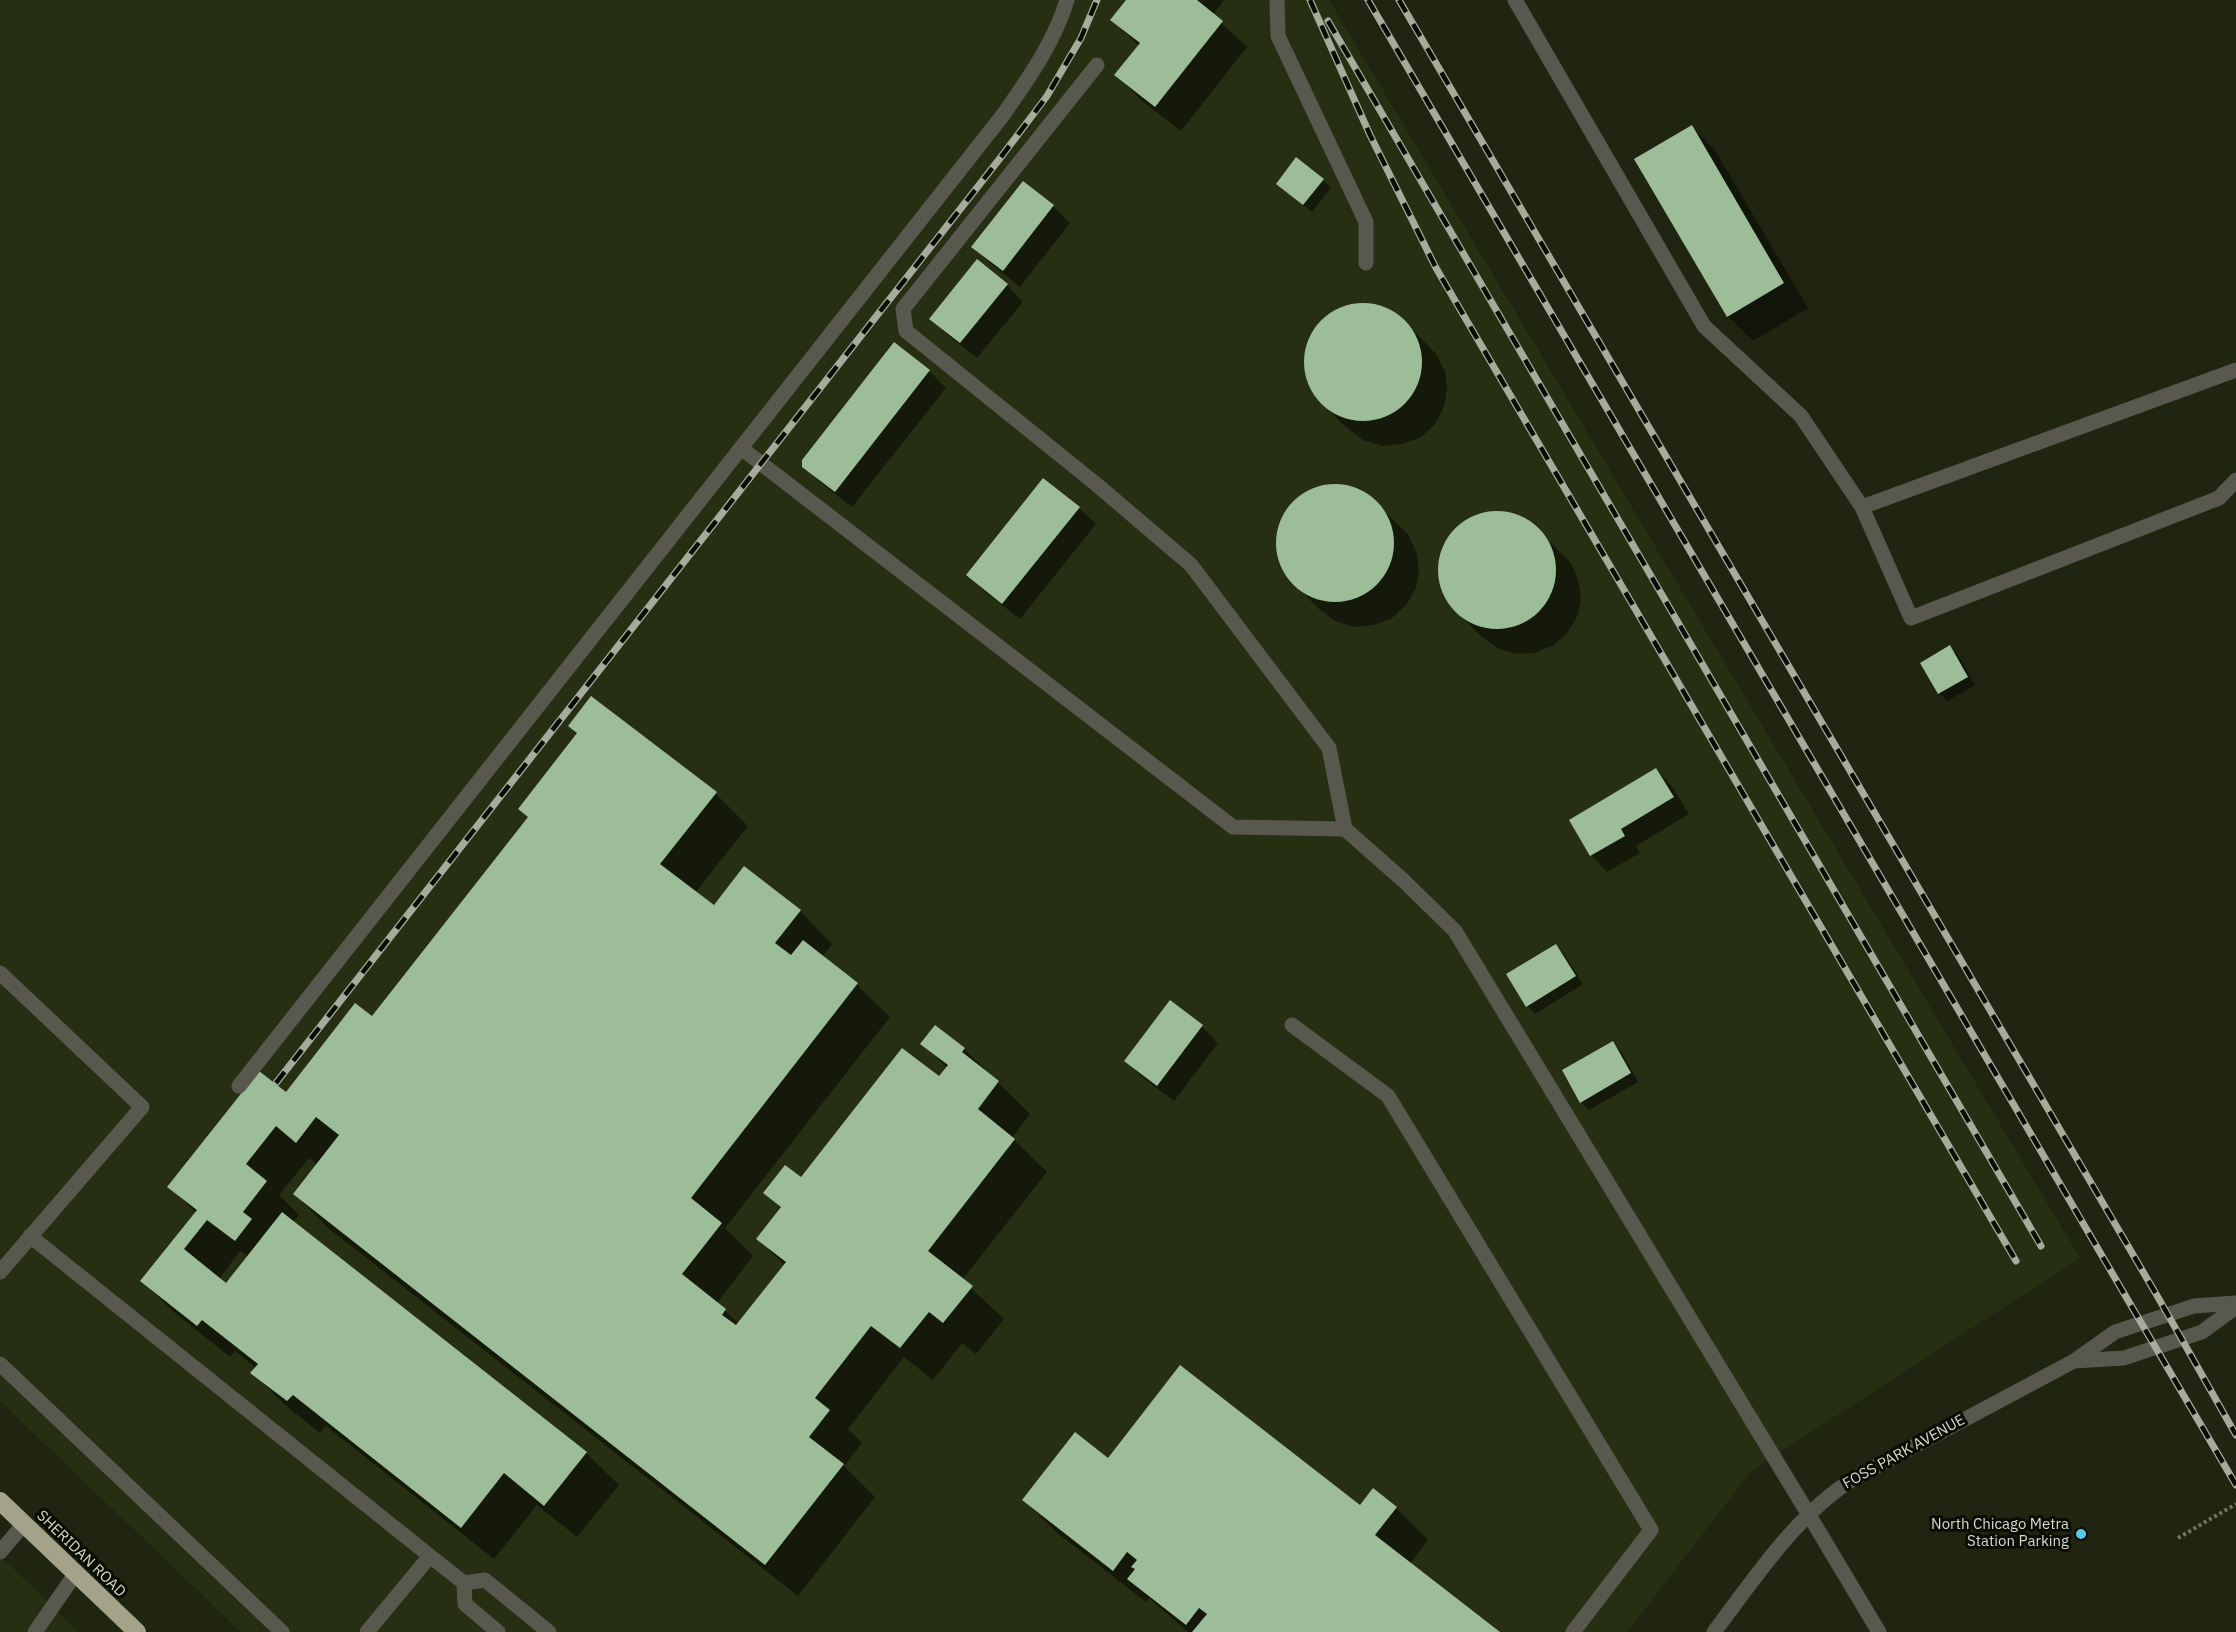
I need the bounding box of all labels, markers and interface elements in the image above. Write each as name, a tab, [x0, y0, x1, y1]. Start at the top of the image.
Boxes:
street label: FOSS PARK AVENUE	[1840, 1411, 1968, 1493]
street label: SHERIDAN ROAD	[33, 1507, 129, 1601]
place label: North Chicago Metra Station Parking	[1931, 1516, 2069, 1551]
marker: North Chicago Metra Station Parking	[2074, 1527, 2088, 1541]

